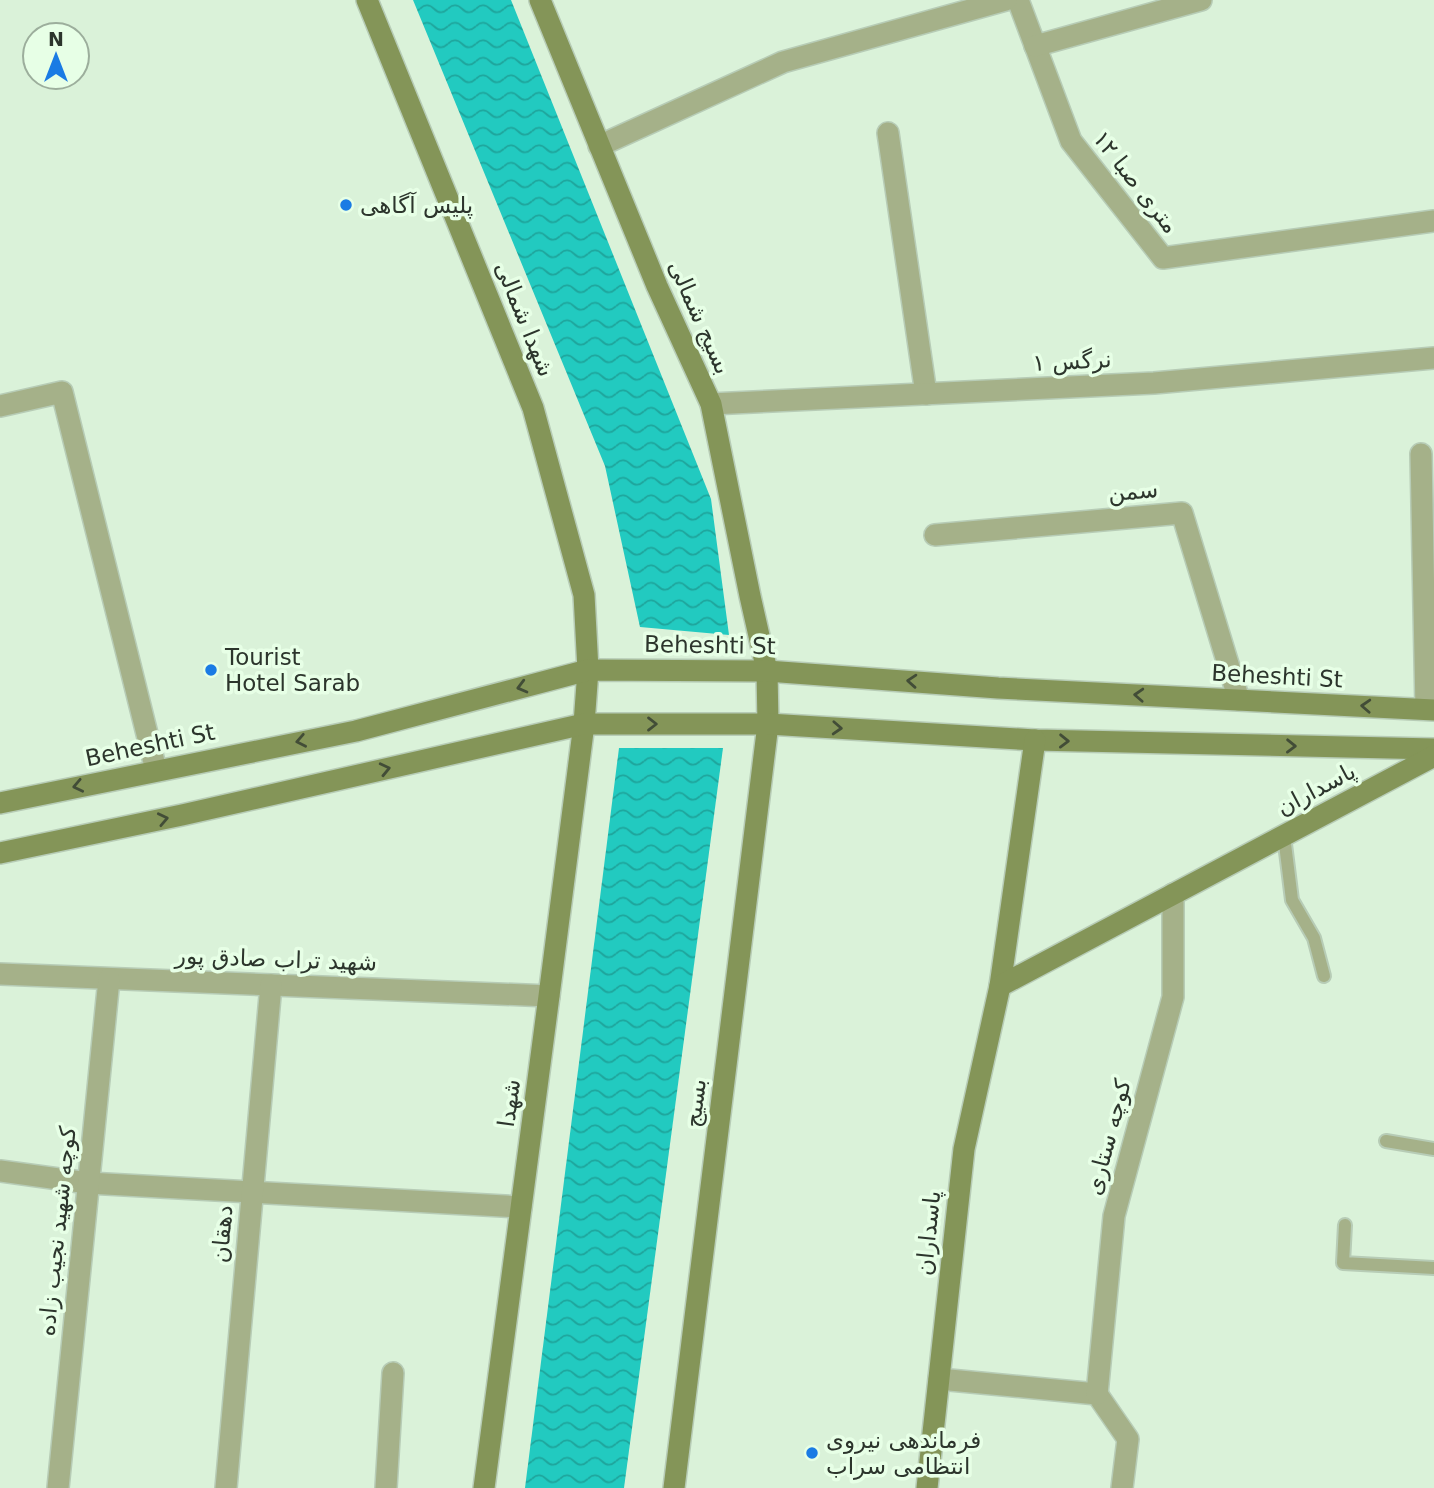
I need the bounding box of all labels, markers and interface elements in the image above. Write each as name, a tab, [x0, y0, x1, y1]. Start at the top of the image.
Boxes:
north arrow	[21, 21, 91, 91]
text: N	[48, 28, 64, 50]
street label: ۱۲ متری صبا	[1087, 126, 1184, 239]
place label: پلیس آگاهی	[360, 191, 473, 219]
marker: پلیس آگاهی	[338, 197, 354, 213]
street label: بسیج شمالی	[662, 256, 737, 378]
street label: شهدا شمالی	[489, 258, 560, 381]
street label: نرگس ۱	[1032, 346, 1112, 377]
street label: سمن	[1107, 476, 1159, 507]
street label: Beheshti St	[644, 631, 776, 659]
place label: Tourist Hotel Sarab	[224, 644, 360, 696]
street label: Beheshti St	[1211, 660, 1343, 692]
marker: Tourist Hotel Sarab	[203, 662, 219, 678]
one-way arrow	[906, 674, 917, 689]
one-way arrow	[516, 679, 528, 693]
one-way arrow	[1133, 688, 1144, 703]
one-way arrow	[1360, 699, 1371, 714]
one-way arrow	[647, 716, 658, 732]
street label: Beheshti St	[83, 719, 217, 771]
one-way arrow	[831, 721, 842, 736]
one-way arrow	[295, 733, 307, 748]
one-way arrow	[1059, 733, 1070, 748]
one-way arrow	[1286, 738, 1297, 754]
street label: پاسداران	[1272, 757, 1360, 821]
one-way arrow	[379, 763, 391, 778]
one-way arrow	[72, 778, 84, 793]
one-way arrow	[157, 813, 169, 828]
street label: شهید تراب صادق پور	[174, 942, 377, 977]
street label: کوچه ستاری	[1080, 1076, 1137, 1198]
street label: شهدا	[493, 1077, 526, 1129]
street label: بسیج	[679, 1077, 712, 1129]
street label: کوچه شهید نجیب زاده	[33, 1125, 82, 1337]
street label: پاسداران	[911, 1189, 946, 1277]
street label: دهقان	[207, 1204, 237, 1264]
place label: فرماندهی نیروی انتظامی سراب	[826, 1427, 981, 1480]
marker: فرماندهی نیروی انتظامی سراب	[804, 1445, 820, 1461]

